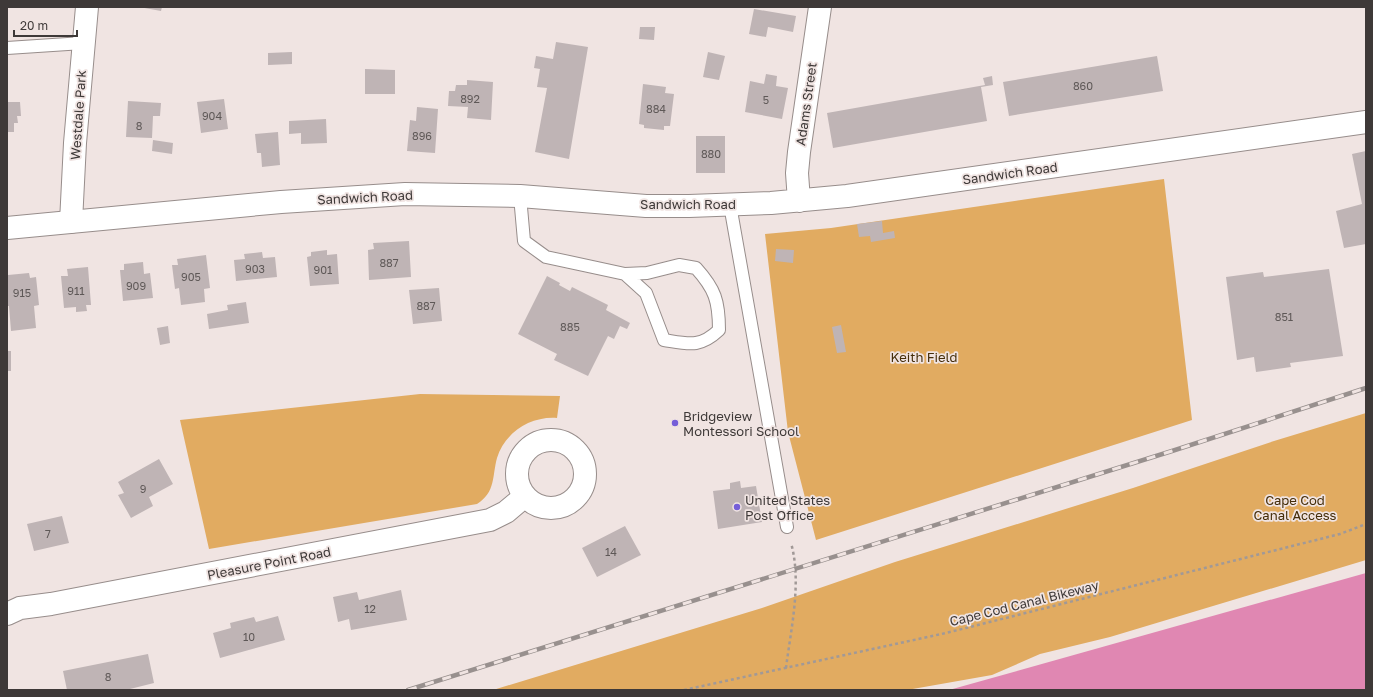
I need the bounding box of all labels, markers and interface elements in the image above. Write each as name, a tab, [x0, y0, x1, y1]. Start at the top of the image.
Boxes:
scale bar	[14, 12, 77, 38]
text: 20 m	[20, 18, 48, 33]
street label: Adams Street	[792, 61, 820, 147]
street label: Westdale Park	[67, 69, 89, 160]
house number: 860	[1073, 79, 1093, 92]
house number: 892	[460, 92, 480, 105]
house number: 5	[763, 93, 769, 106]
house number: 884	[646, 102, 666, 115]
house number: 904	[202, 109, 222, 122]
house number: 8	[136, 119, 143, 132]
house number: 896	[412, 129, 432, 142]
house number: 880	[701, 147, 721, 160]
street label: Sandwich Road	[961, 158, 1059, 188]
street label: Sandwich Road	[317, 187, 413, 207]
street label: Sandwich Road	[640, 196, 736, 212]
house number: 887	[379, 256, 399, 269]
house number: 903	[245, 262, 265, 275]
house number: 901	[314, 263, 332, 276]
house number: 905	[181, 270, 201, 283]
house number: 909	[126, 279, 146, 292]
house number: 911	[67, 284, 85, 297]
house number: 915	[13, 286, 31, 299]
house number: 887	[416, 299, 436, 312]
house number: 851	[1275, 310, 1293, 323]
house number: 885	[560, 320, 580, 333]
park label: Keith Field	[891, 349, 957, 365]
place label: Bridgeview Montessori School	[683, 408, 799, 439]
marker: Bridgeview Montessori School	[670, 418, 680, 428]
house number: 9	[140, 482, 146, 495]
place label: United States Post Office	[745, 492, 830, 523]
park label: Cape Cod Canal Access	[1253, 492, 1337, 523]
marker: United States Post Office	[732, 502, 742, 512]
house number: 7	[45, 527, 51, 540]
street label: Pleasure Point Road	[206, 543, 332, 583]
house number: 14	[605, 545, 617, 558]
street label: Cape Cod Canal Bikeway	[948, 577, 1101, 629]
house number: 12	[364, 602, 376, 615]
house number: 10	[243, 630, 255, 643]
house number: 8	[105, 670, 112, 683]

